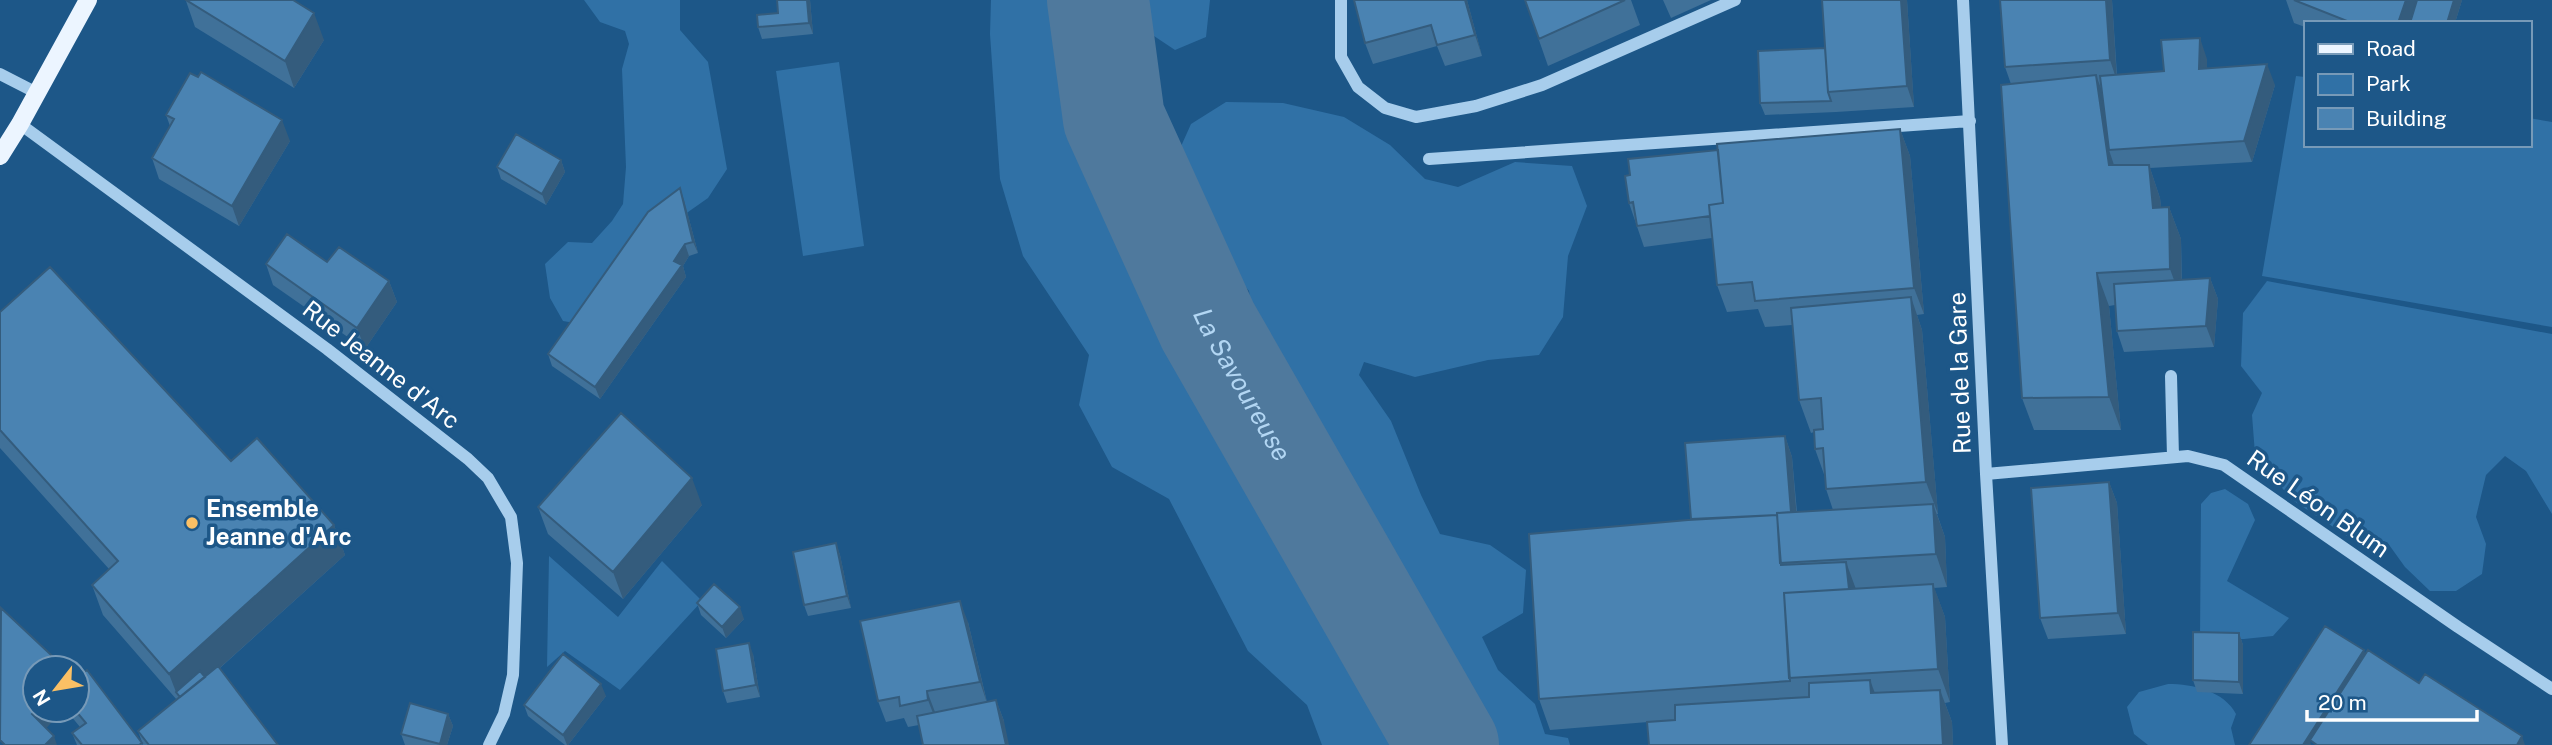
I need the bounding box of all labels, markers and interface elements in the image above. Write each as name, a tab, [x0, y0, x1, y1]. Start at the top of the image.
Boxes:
legend	[2304, 21, 2531, 147]
text: Road	[2366, 36, 2416, 61]
text: Park	[2366, 71, 2411, 96]
text: Building	[2366, 106, 2447, 131]
street label: Rue de la Gare	[1942, 291, 1976, 455]
street label: Rue Jeanne d'Arc	[298, 294, 466, 434]
water label: La Savoureuse	[1187, 303, 1298, 466]
street label: Rue Léon Blum	[2242, 444, 2395, 563]
place label: Ensemble Jeanne d'Arc	[206, 494, 352, 550]
marker: Ensemble Jeanne d'Arc	[184, 515, 200, 531]
north arrow	[21, 654, 91, 724]
scale bar	[2307, 678, 2477, 722]
text: N	[28, 686, 55, 710]
text: 20 m	[2318, 690, 2367, 715]

